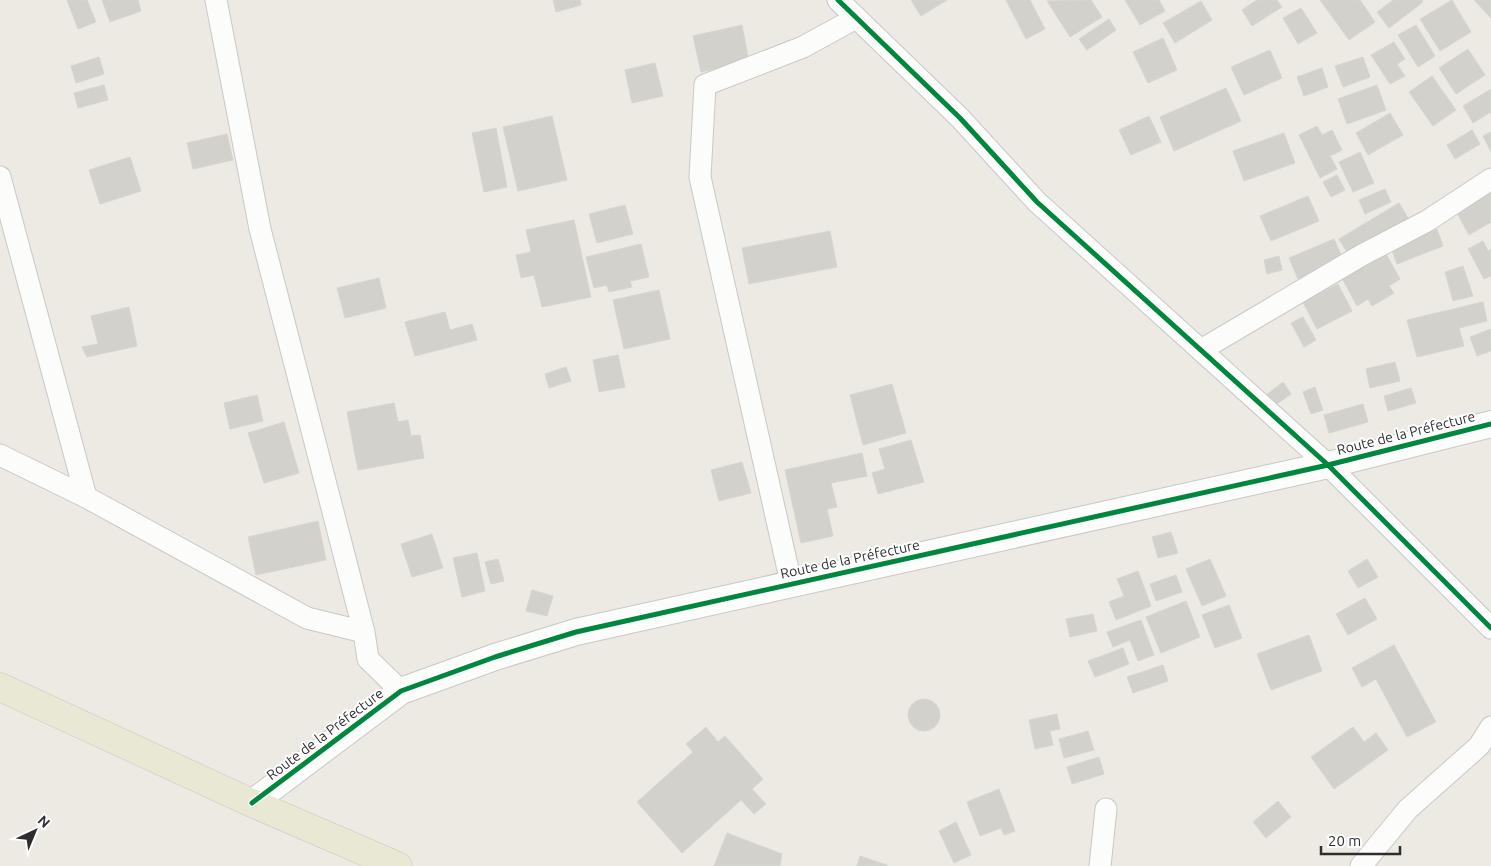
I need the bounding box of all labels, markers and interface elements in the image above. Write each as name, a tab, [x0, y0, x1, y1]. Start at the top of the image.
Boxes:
street label: Route de la Préfecture	[1335, 408, 1477, 458]
street label: Route de la Préfecture	[779, 536, 921, 582]
street label: Route de la Préfecture	[263, 685, 387, 783]
north arrow	[10, 806, 60, 856]
text: N	[35, 812, 53, 831]
scale bar	[1321, 824, 1400, 856]
text: 20 m	[1328, 832, 1361, 849]

